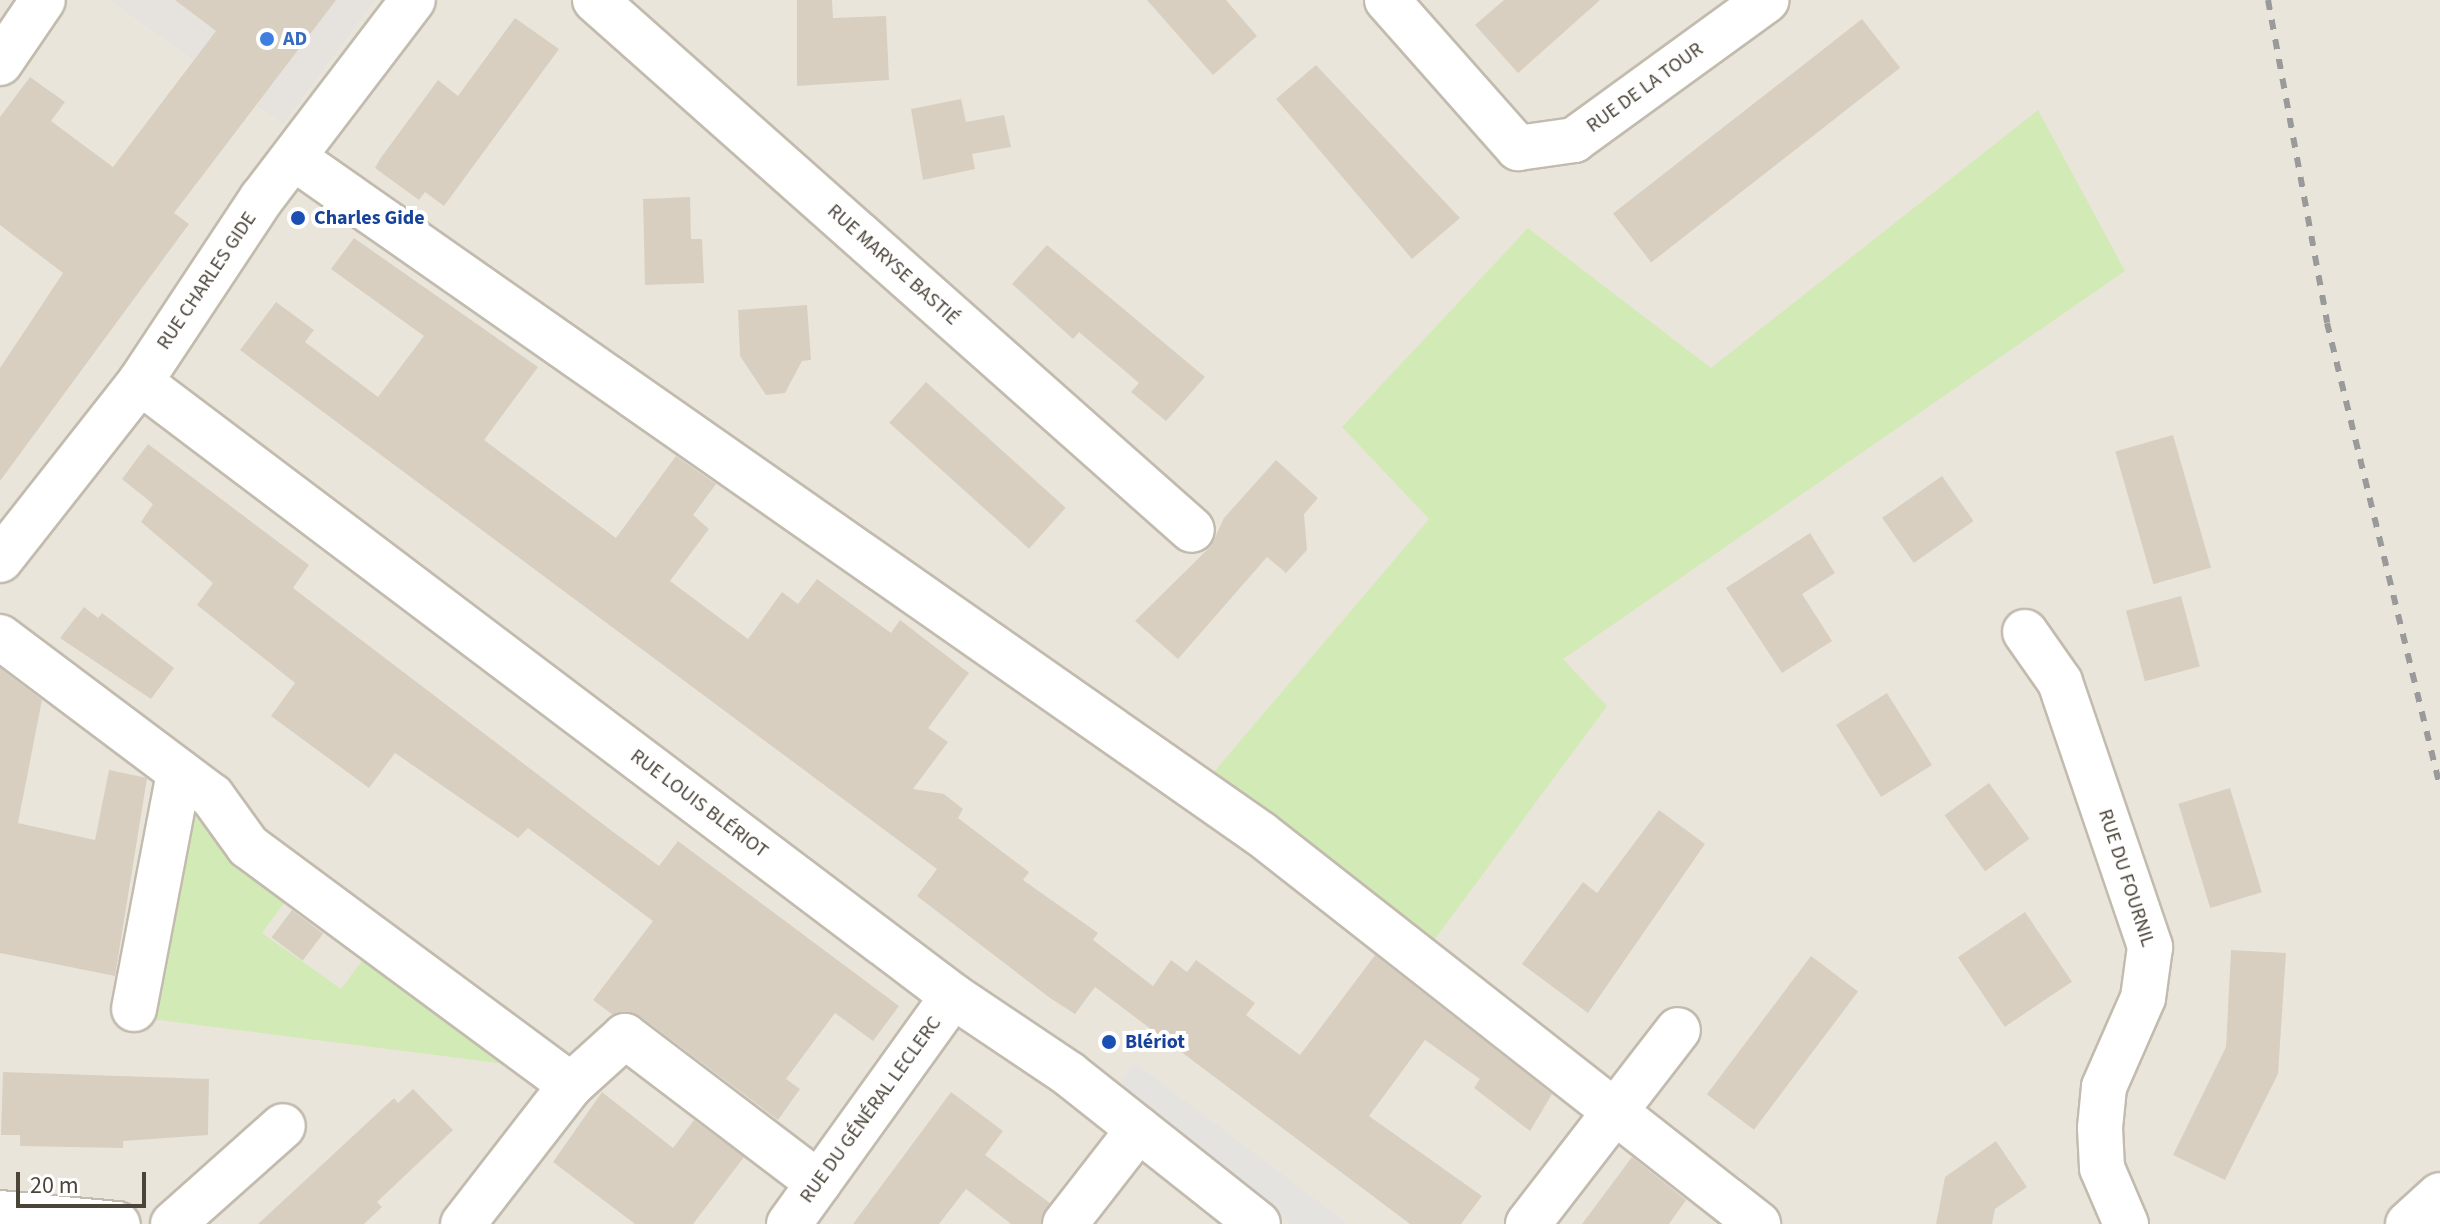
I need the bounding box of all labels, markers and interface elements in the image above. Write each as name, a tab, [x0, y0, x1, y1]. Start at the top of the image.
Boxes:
place label: AD	[283, 27, 307, 51]
marker: AD	[258, 30, 276, 48]
street label: RUE DE LA TOUR	[1582, 38, 1708, 138]
street label: RUE MARYSE BASTIÉ	[822, 199, 964, 331]
place label: Charles Gide	[314, 206, 425, 230]
street label: RUE CHARLES GIDE	[152, 208, 262, 354]
marker: Charles Gide	[289, 209, 307, 227]
street label: RUE LOUIS BLÉRIOT	[625, 744, 773, 864]
street label: RUE DU FOURNIL	[2092, 806, 2160, 950]
street label: RUE DU GÉNÉRAL LECLERC	[795, 1012, 947, 1208]
place label: Blériot	[1125, 1030, 1185, 1054]
marker: Blériot	[1100, 1033, 1118, 1051]
scale bar	[20, 1156, 150, 1206]
text: 20 m	[30, 1168, 79, 1203]

